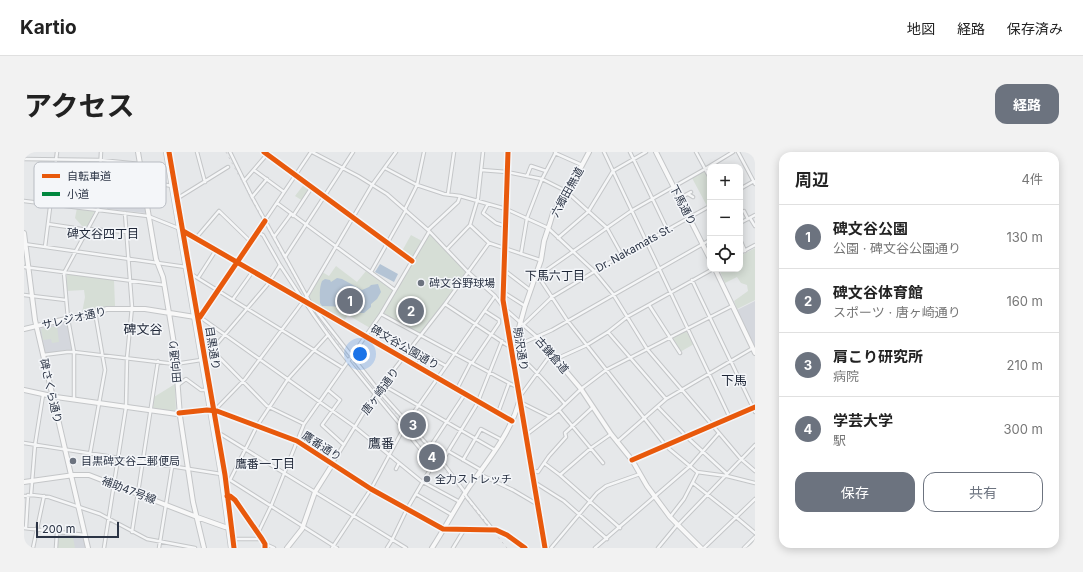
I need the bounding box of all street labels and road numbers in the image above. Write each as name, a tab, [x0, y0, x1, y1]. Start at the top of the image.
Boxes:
street label: 六郷田無道	[548, 165, 586, 219]
street label: 下馬通り	[667, 182, 699, 228]
street label: Dr. Nakamats St.	[593, 221, 675, 275]
street label: サレジオ通り	[40, 304, 108, 332]
street label: 碑文谷公園通り	[368, 322, 442, 372]
street label: 目黒通り	[203, 325, 223, 371]
street label: 駒沢通り	[511, 326, 531, 372]
street label: 古鎌倉道	[532, 334, 572, 376]
street label: 田向通り	[166, 338, 184, 384]
street label: 碑さくら通り	[37, 357, 65, 425]
street label: 唐ヶ崎通り	[358, 365, 402, 417]
street label: 鷹番通り	[300, 428, 344, 464]
street label: 補助47号線	[100, 473, 158, 507]

